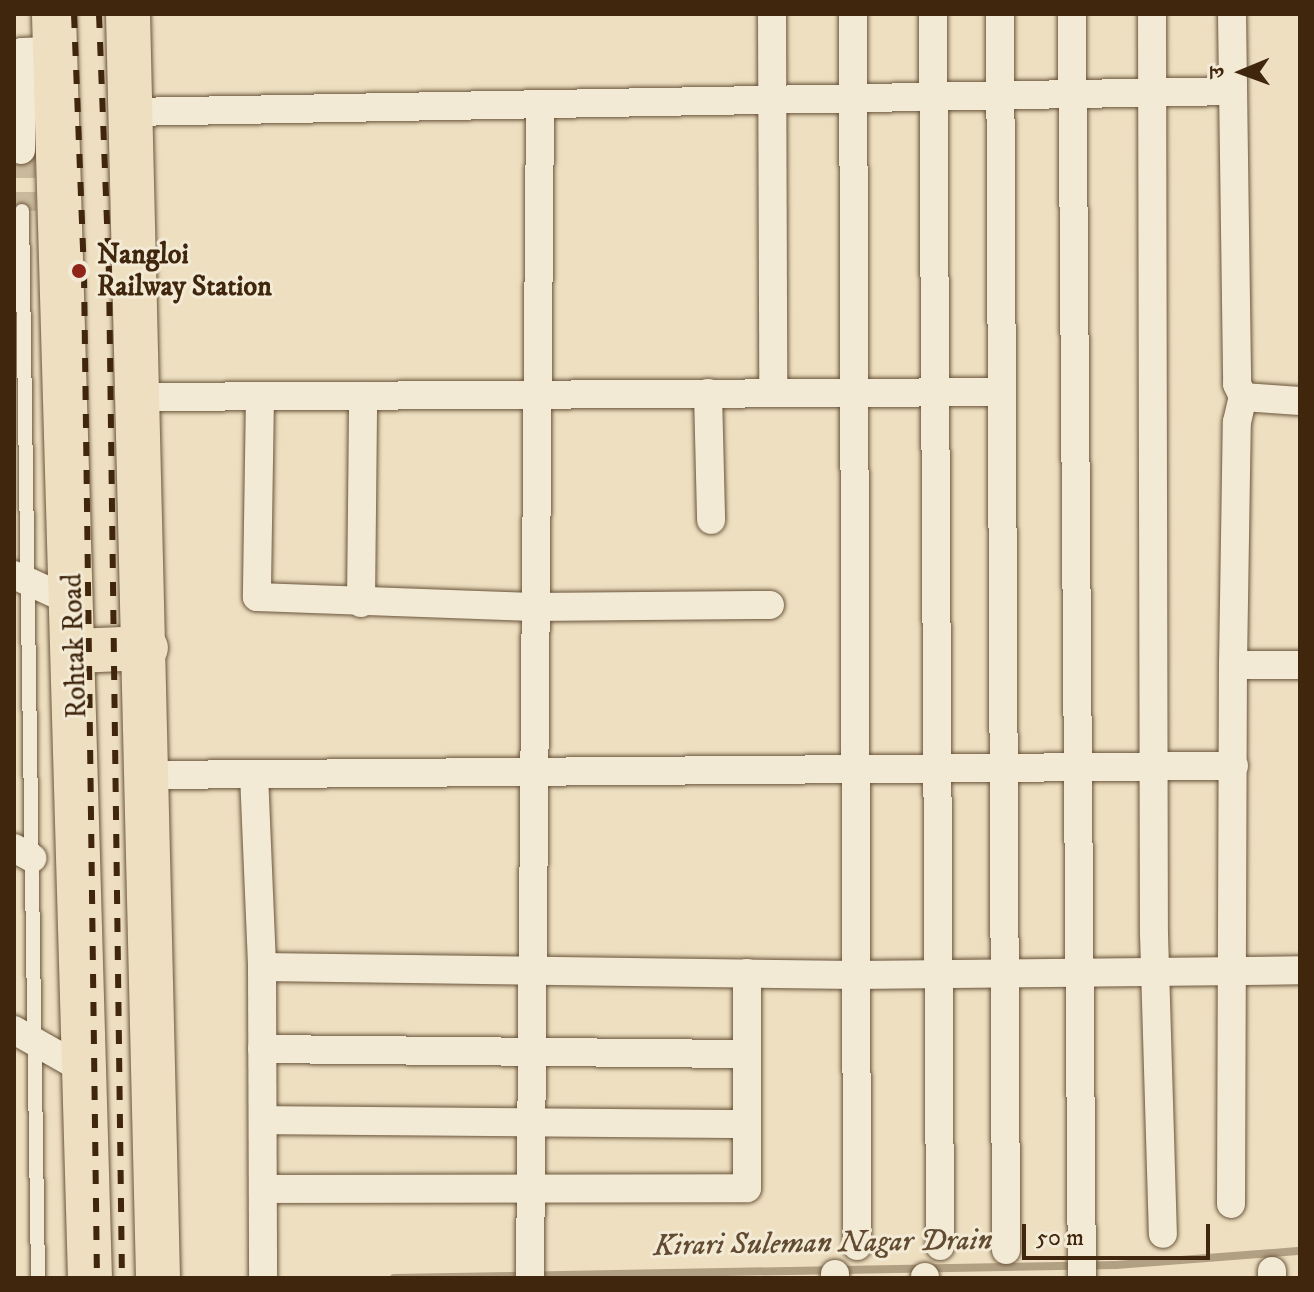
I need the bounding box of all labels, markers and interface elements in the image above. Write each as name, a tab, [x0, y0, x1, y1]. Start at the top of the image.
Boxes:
north arrow	[1202, 32, 1282, 112]
text: उ	[1204, 67, 1231, 78]
place label: Nangloi Railway Station	[97, 238, 272, 304]
marker: Nangloi Railway Station	[68, 260, 90, 282]
street label: Rohtak Road	[56, 573, 94, 719]
scale bar	[1026, 1208, 1214, 1258]
water label: Kirari Suleman Nagar Drain	[653, 1223, 993, 1265]
text: 50 m	[1036, 1223, 1084, 1253]

